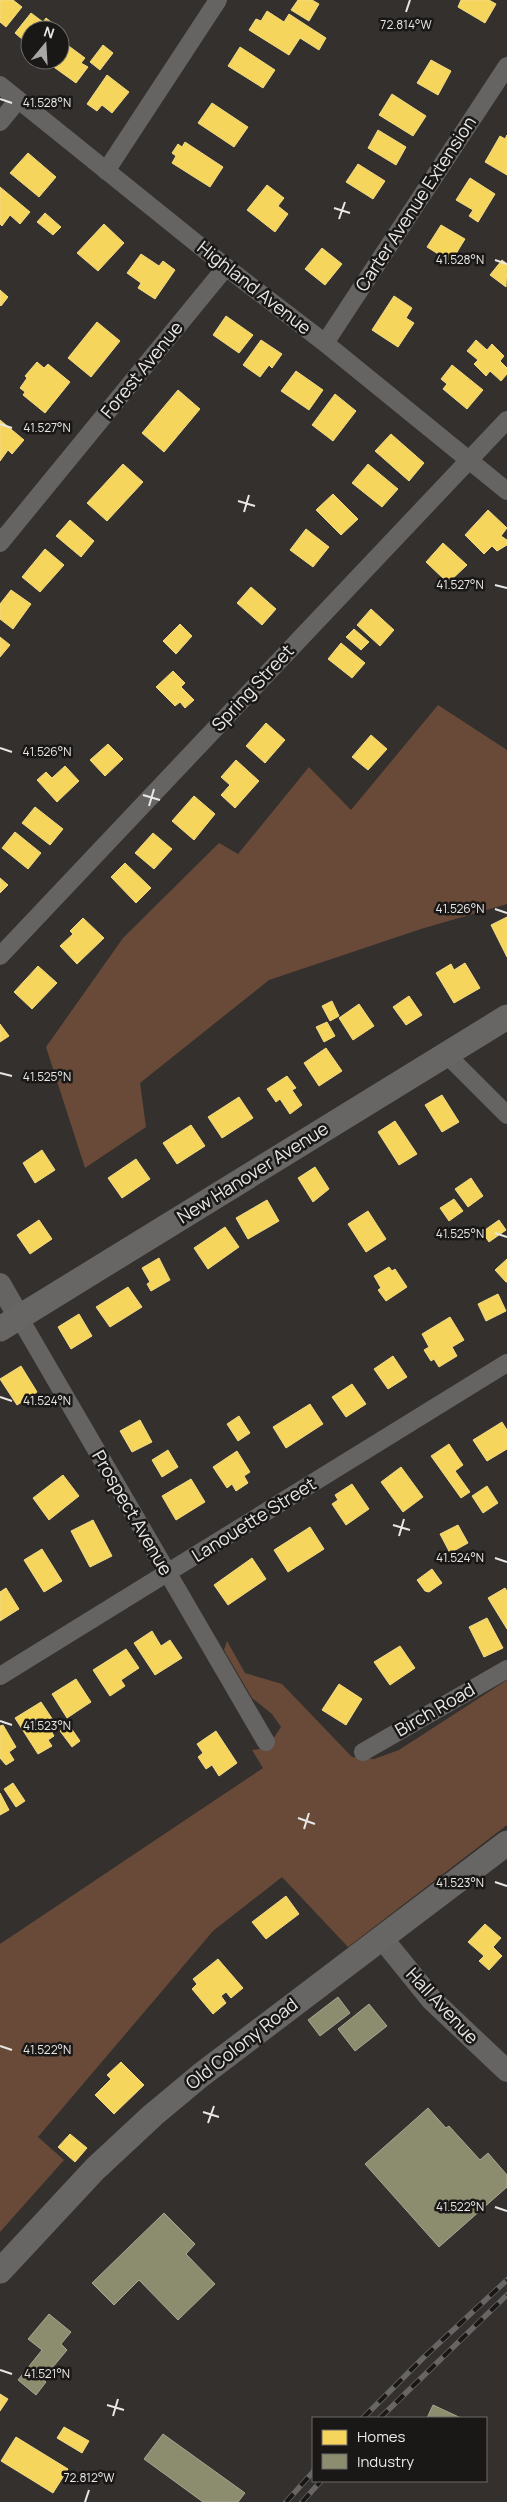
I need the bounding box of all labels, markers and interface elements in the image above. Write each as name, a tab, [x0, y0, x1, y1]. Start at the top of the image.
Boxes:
text: 72.814°W	[380, 16, 432, 33]
north arrow	[20, 20, 70, 70]
text: N	[41, 22, 57, 43]
text: 41.528°N	[23, 94, 71, 111]
street label: Carter Avenue Extension	[349, 111, 481, 296]
street label: Highland Avenue	[193, 235, 317, 339]
text: 41.528°N	[436, 251, 484, 268]
street label: Forest Avenue	[95, 316, 188, 423]
text: 41.527°N	[23, 419, 71, 436]
text: 41.527°N	[436, 576, 484, 593]
street label: Spring Street	[206, 639, 299, 736]
text: 41.526°N	[23, 743, 71, 760]
text: 41.526°N	[436, 900, 484, 917]
text: 41.525°N	[23, 1068, 71, 1085]
street label: New Hanover Avenue	[172, 1116, 333, 1228]
text: 41.525°N	[436, 1225, 484, 1242]
text: 41.524°N	[23, 1392, 71, 1409]
street label: Prospect Avenue	[87, 1446, 178, 1579]
street label: Lanouette Street	[187, 1471, 320, 1567]
text: 41.524°N	[436, 1549, 484, 1566]
street label: Birch Road	[390, 1677, 479, 1742]
text: 41.523°N	[23, 1717, 71, 1734]
text: 41.523°N	[436, 1874, 484, 1891]
street label: Hall Avenue	[401, 1962, 484, 2049]
street label: Old Colony Road	[180, 1992, 302, 2095]
text: 41.522°N	[23, 2041, 71, 2058]
text: 41.522°N	[436, 2198, 484, 2215]
text: 41.521°N	[24, 2365, 70, 2382]
legend	[312, 2417, 487, 2482]
text: Homes	[357, 2426, 406, 2447]
text: Industry	[357, 2451, 414, 2472]
text: 72.812°W	[63, 2469, 115, 2486]

